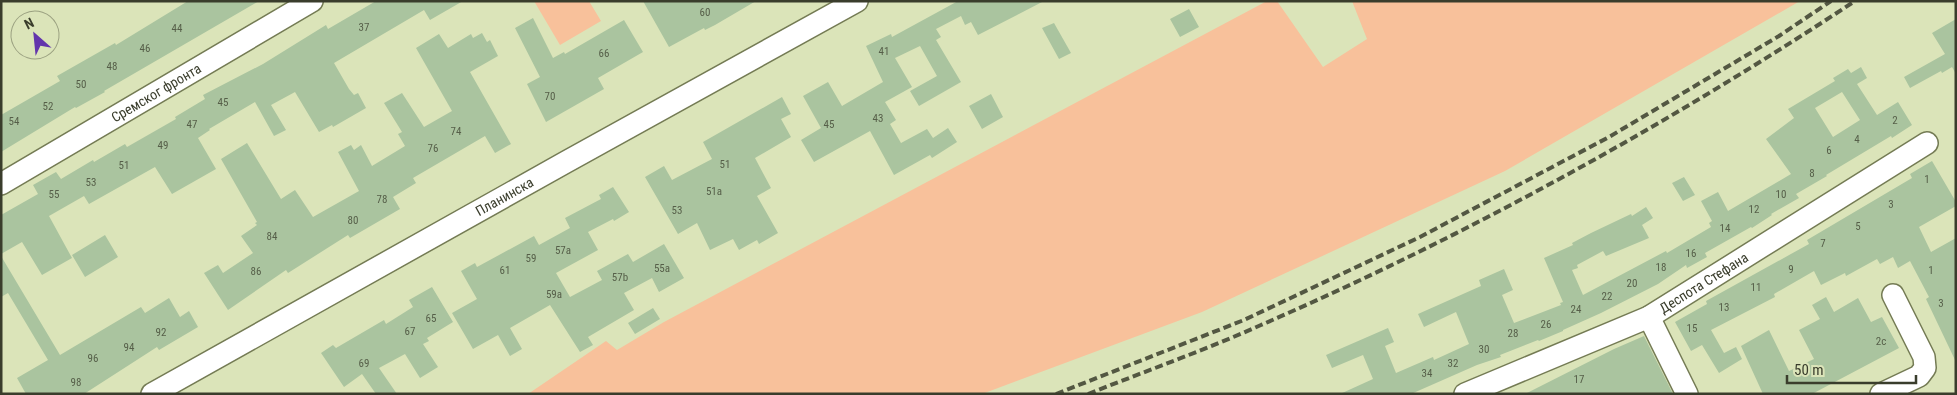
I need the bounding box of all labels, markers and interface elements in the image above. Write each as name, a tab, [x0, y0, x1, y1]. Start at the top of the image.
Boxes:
house number: 60	[700, 6, 710, 19]
north arrow	[10, 10, 60, 60]
text: N	[22, 14, 37, 32]
house number: 37	[359, 21, 369, 34]
house number: 44	[172, 22, 183, 35]
house number: 46	[140, 42, 150, 55]
house number: 41	[879, 45, 889, 58]
house number: 66	[599, 47, 609, 60]
house number: 48	[107, 60, 117, 73]
street label: Сремског фронта	[108, 60, 204, 125]
house number: 50	[76, 78, 86, 91]
house number: 70	[545, 90, 555, 103]
house number: 45	[218, 96, 228, 109]
house number: 52	[43, 100, 53, 113]
house number: 43	[873, 112, 883, 125]
house number: 2	[1892, 114, 1898, 127]
house number: 54	[9, 115, 20, 128]
house number: 47	[187, 118, 197, 131]
house number: 45	[824, 118, 834, 131]
house number: 74	[451, 125, 462, 138]
house number: 4	[1854, 133, 1860, 146]
house number: 49	[158, 139, 168, 152]
house number: 76	[428, 142, 438, 155]
house number: 6	[1826, 144, 1832, 157]
house number: 51	[720, 158, 730, 171]
house number: 51	[119, 159, 129, 172]
house number: 8	[1809, 167, 1815, 180]
house number: 1	[1924, 173, 1930, 186]
street label: Планинска	[473, 174, 536, 219]
house number: 53	[86, 176, 96, 189]
house number: 51a	[706, 185, 722, 198]
house number: 55	[49, 188, 59, 201]
house number: 10	[1776, 188, 1786, 201]
house number: 78	[377, 193, 387, 206]
house number: 3	[1888, 198, 1894, 211]
house number: 12	[1749, 203, 1759, 216]
house number: 53	[672, 204, 682, 217]
house number: 80	[348, 214, 358, 227]
house number: 5	[1855, 220, 1861, 233]
house number: 14	[1720, 222, 1731, 235]
house number: 84	[267, 230, 278, 243]
house number: 7	[1820, 237, 1826, 250]
house number: 57a	[555, 244, 571, 257]
house number: 16	[1686, 247, 1696, 260]
street label: Деспота Стефана	[1656, 249, 1751, 316]
house number: 59	[526, 252, 536, 265]
house number: 18	[1656, 261, 1666, 274]
house number: 55a	[654, 262, 670, 275]
house number: 9	[1788, 263, 1794, 276]
house number: 61	[500, 264, 510, 277]
house number: 1	[1928, 264, 1934, 277]
house number: 86	[251, 265, 261, 278]
house number: 57b	[612, 271, 628, 284]
house number: 20	[1627, 277, 1637, 290]
house number: 11	[1751, 281, 1761, 294]
house number: 59a	[546, 288, 562, 301]
house number: 22	[1602, 290, 1612, 303]
house number: 3	[1938, 297, 1944, 310]
house number: 13	[1719, 301, 1729, 314]
house number: 24	[1571, 303, 1582, 316]
house number: 65	[426, 312, 436, 325]
house number: 26	[1541, 318, 1551, 331]
house number: 15	[1687, 322, 1697, 335]
house number: 67	[405, 325, 415, 338]
house number: 92	[156, 326, 166, 339]
house number: 28	[1508, 327, 1518, 340]
house number: 2c	[1876, 335, 1886, 348]
house number: 94	[124, 341, 135, 354]
house number: 30	[1479, 343, 1489, 356]
house number: 96	[88, 352, 98, 365]
scale bar	[1787, 352, 1916, 384]
house number: 69	[359, 357, 369, 370]
house number: 32	[1448, 357, 1458, 370]
text: 50 m	[1794, 361, 1824, 379]
house number: 34	[1422, 367, 1433, 380]
house number: 17	[1574, 373, 1584, 386]
house number: 98	[71, 376, 81, 389]

